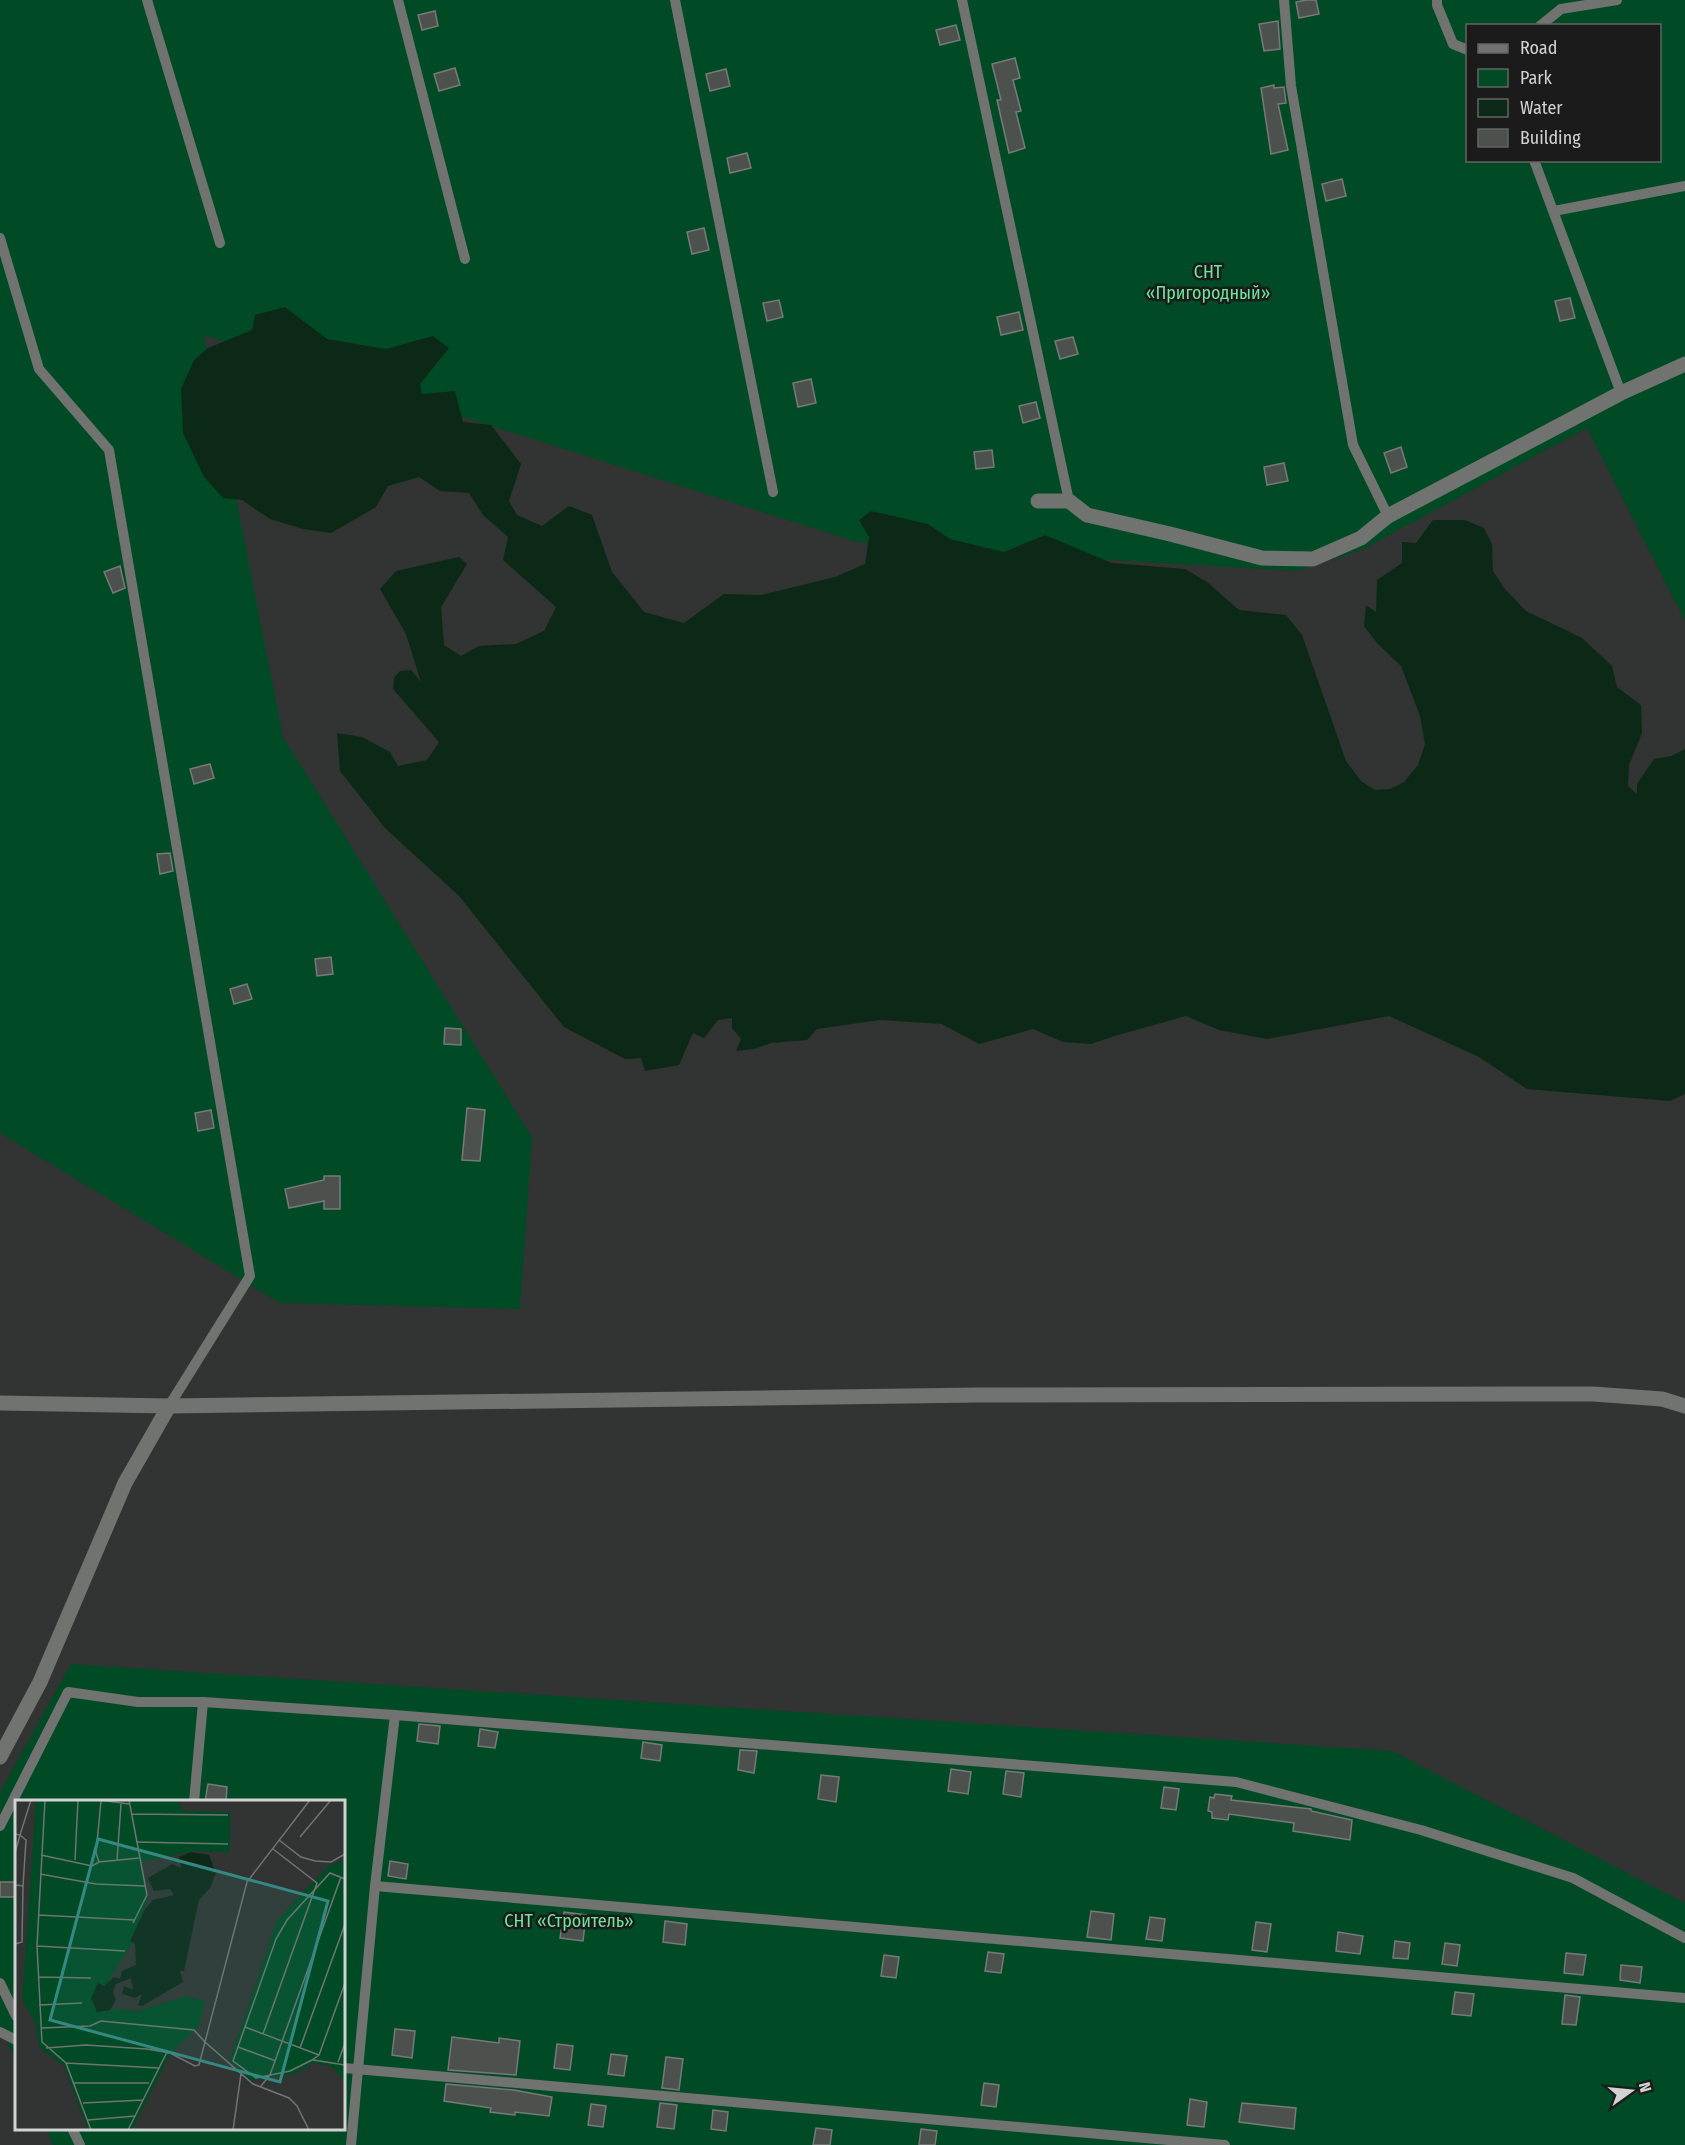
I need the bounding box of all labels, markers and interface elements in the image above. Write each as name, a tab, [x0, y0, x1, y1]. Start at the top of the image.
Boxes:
legend	[1466, 24, 1661, 162]
text: Road	[1520, 37, 1557, 59]
text: Park	[1520, 67, 1553, 89]
text: Water	[1520, 97, 1563, 119]
text: Building	[1520, 127, 1581, 149]
park label: СНТ «Пригородный»	[1146, 261, 1270, 304]
inset map	[15, 1800, 345, 2130]
park label: СНТ «Строитель»	[504, 1910, 634, 1932]
north arrow	[1601, 2061, 1661, 2121]
text: N	[1635, 2080, 1655, 2094]

